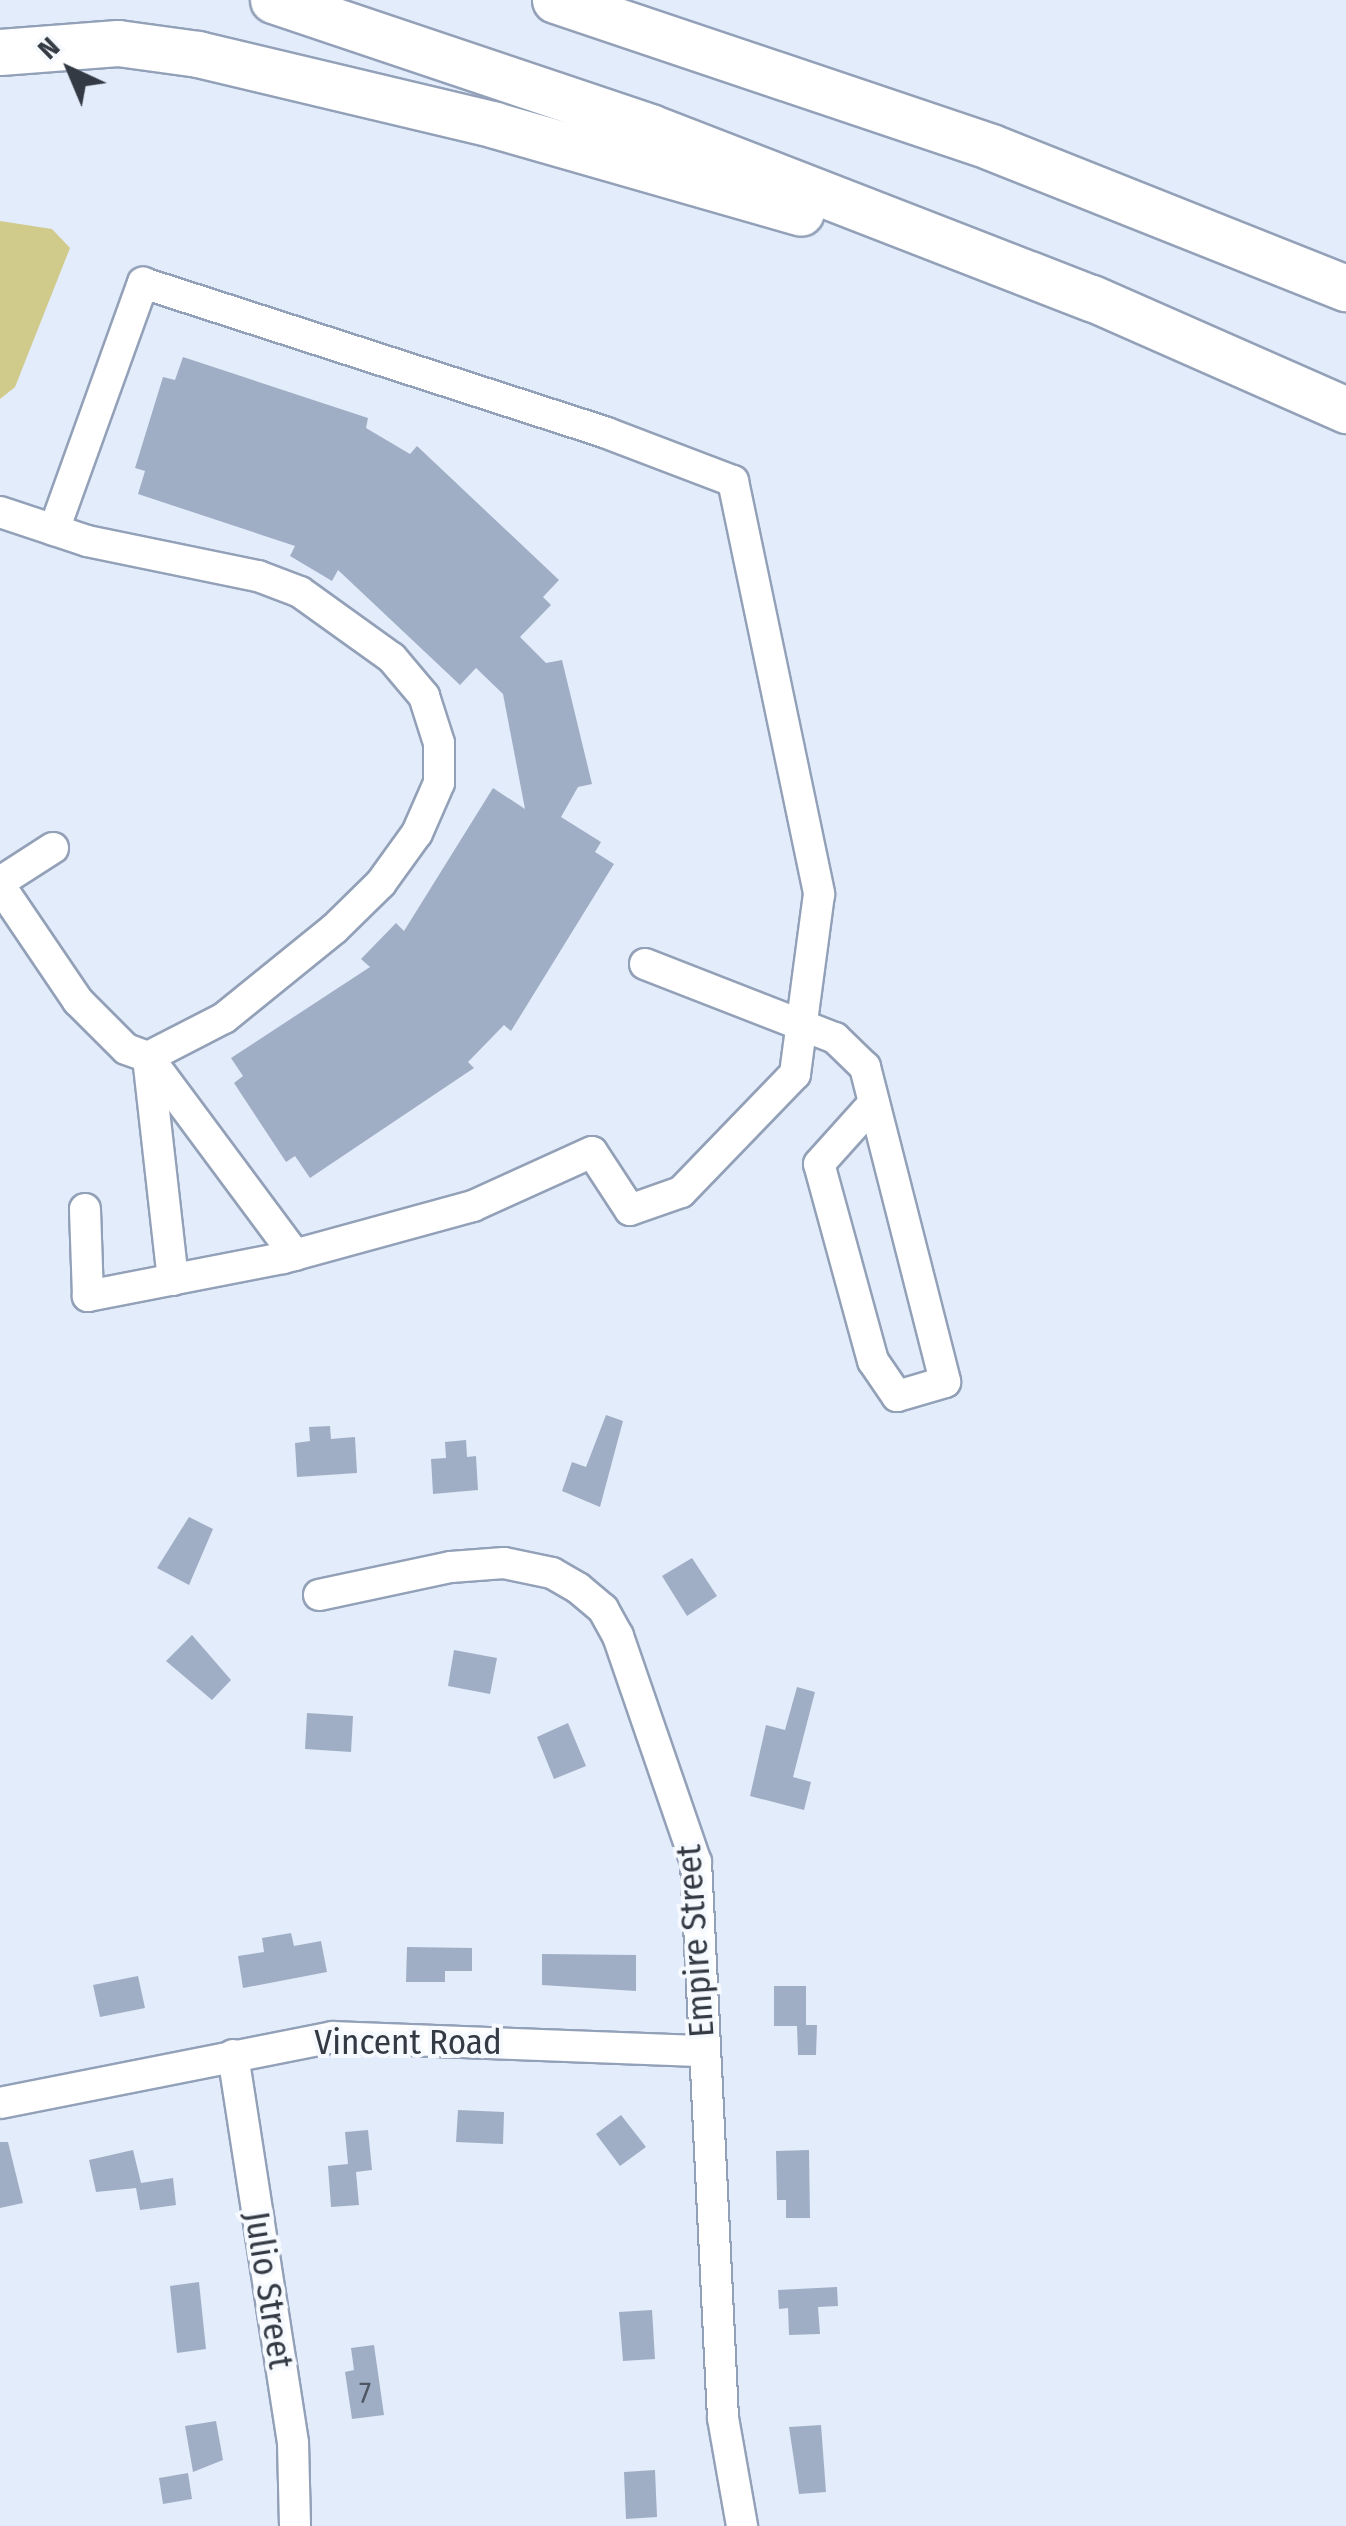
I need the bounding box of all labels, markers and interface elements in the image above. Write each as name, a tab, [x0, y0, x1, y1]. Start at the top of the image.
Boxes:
north arrow	[20, 20, 120, 120]
text: N	[31, 30, 66, 66]
street label: Empire Street	[667, 1843, 723, 2039]
street label: Vincent Road	[314, 2021, 502, 2063]
street label: Julio Street	[236, 2208, 302, 2372]
house number: 7	[359, 2375, 371, 2411]

